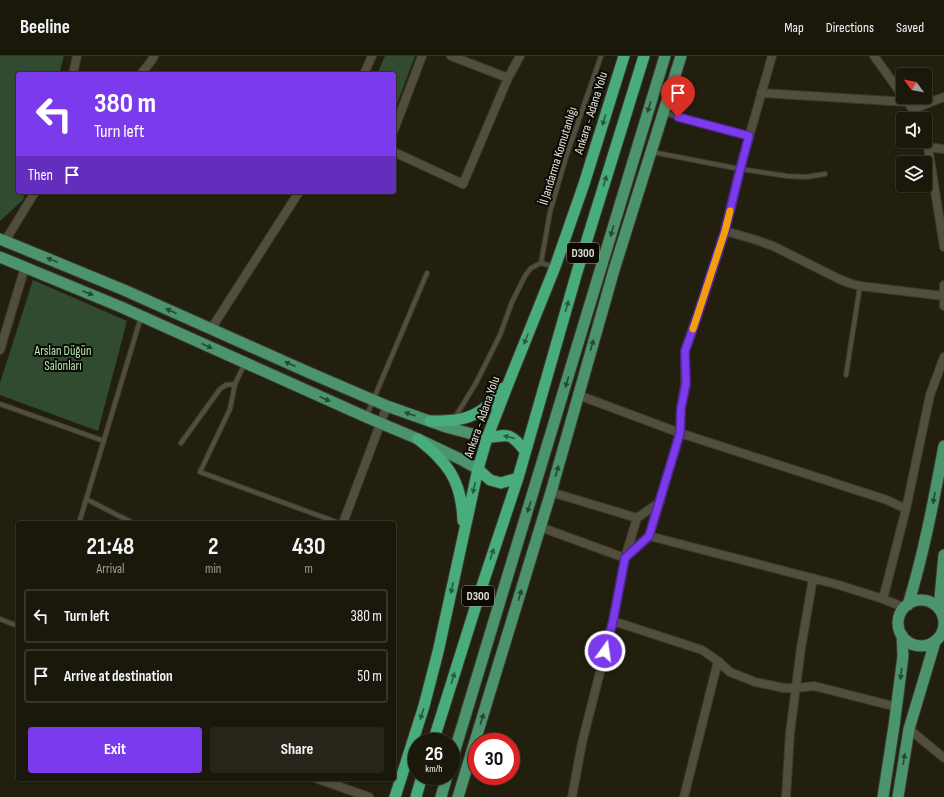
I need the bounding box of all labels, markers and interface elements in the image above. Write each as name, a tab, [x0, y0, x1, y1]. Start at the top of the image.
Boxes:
text: Beeline	[20, 16, 70, 39]
text: Map	[784, 19, 804, 36]
text: Directions	[826, 19, 874, 36]
text: Saved	[896, 19, 924, 36]
north arrow	[896, 68, 932, 104]
map controls	[896, 68, 932, 192]
street label: Ankara - Adana Yolu	[571, 70, 611, 157]
pin	[661, 76, 695, 117]
icon: arrive	[667, 82, 689, 104]
text: 380 m	[94, 87, 156, 120]
icon: left	[28, 88, 80, 140]
one-way arrow	[646, 101, 652, 113]
street label: İl Jandarma Komutanlığı	[535, 105, 581, 207]
button: sound	[896, 112, 932, 148]
one-way arrow	[601, 114, 607, 126]
text: Turn left	[94, 121, 145, 142]
button: layers	[896, 156, 932, 192]
icon: arrive	[61, 164, 83, 186]
text: Then	[28, 166, 53, 185]
one-way arrow	[602, 175, 608, 187]
one-way arrow	[609, 225, 615, 237]
road number: D300	[567, 243, 599, 263]
one-way arrow	[45, 257, 57, 263]
one-way arrow	[82, 291, 94, 297]
one-way arrow	[564, 299, 570, 311]
one-way arrow	[165, 308, 177, 314]
one-way arrow	[523, 333, 529, 344]
one-way arrow	[589, 339, 595, 351]
park label: Arslan Düğün Salonları	[33, 343, 92, 374]
one-way arrow	[201, 343, 212, 349]
one-way arrow	[284, 361, 296, 367]
street label: Ankara - Adana Yolu	[460, 374, 503, 461]
one-way arrow	[564, 377, 570, 389]
one-way arrow	[320, 396, 331, 402]
one-way arrow	[404, 411, 416, 417]
one-way arrow	[503, 434, 515, 440]
one-way arrow	[554, 464, 560, 476]
one-way arrow	[471, 482, 477, 494]
one-way arrow	[931, 492, 937, 504]
one-way arrow	[526, 501, 532, 513]
text: 21:48	[87, 532, 134, 561]
text: 2	[208, 532, 218, 561]
text: 430	[292, 532, 325, 561]
one-way arrow	[490, 548, 496, 560]
text: Arrival	[97, 561, 125, 577]
text: min	[205, 561, 221, 577]
text: m	[305, 561, 313, 577]
one-way arrow	[449, 582, 455, 594]
road number: D300	[462, 586, 494, 606]
one-way arrow	[517, 589, 523, 601]
icon: left	[30, 605, 52, 627]
text: Turn left	[64, 607, 109, 626]
text: 380 m	[350, 607, 382, 626]
position arrow	[584, 630, 626, 672]
icon: arrive	[30, 665, 52, 687]
text: Arrive at destination	[64, 667, 173, 686]
text: 50 m	[357, 667, 382, 686]
one-way arrow	[898, 668, 904, 680]
one-way arrow	[450, 672, 456, 684]
one-way arrow	[419, 708, 425, 720]
one-way arrow	[479, 713, 485, 725]
button: Exit	[28, 727, 202, 773]
button: Share	[210, 727, 384, 773]
speed limit sign: 30	[468, 733, 520, 785]
text: 26	[425, 742, 443, 766]
one-way arrow	[902, 752, 908, 765]
text: km/h	[425, 763, 443, 775]

